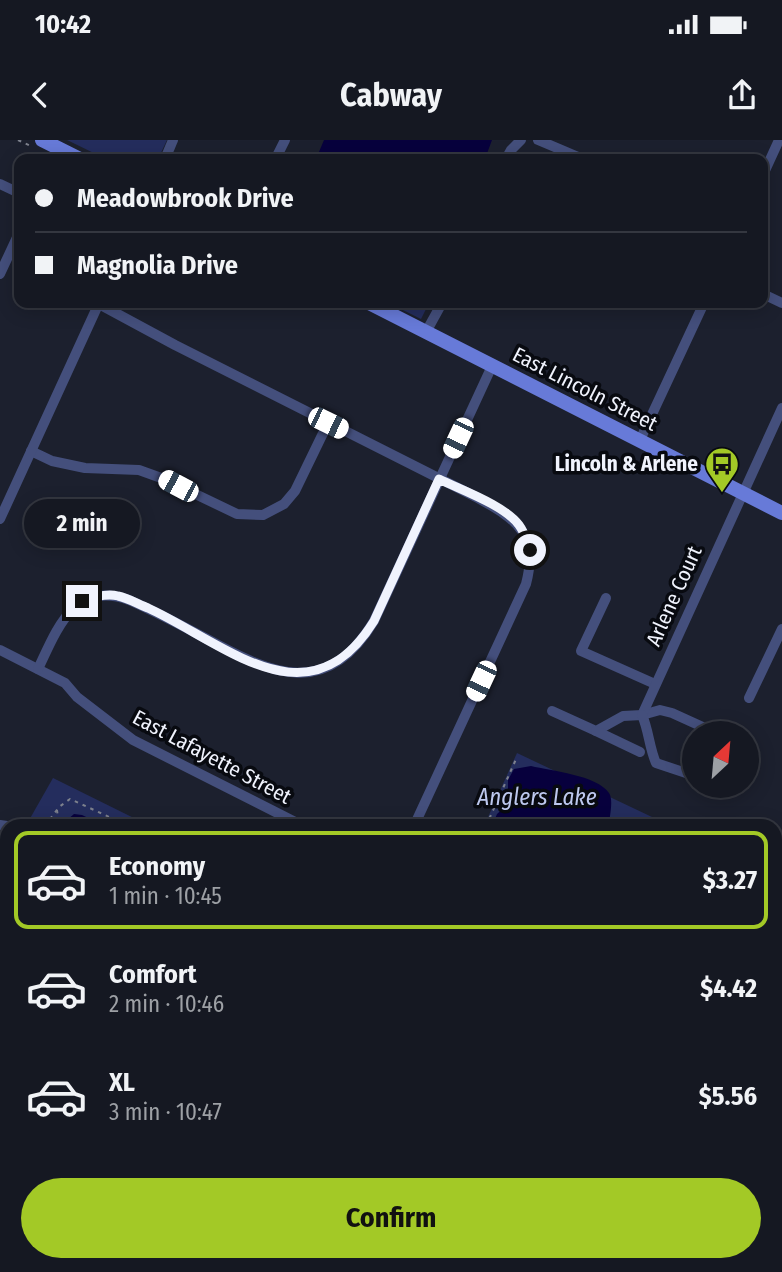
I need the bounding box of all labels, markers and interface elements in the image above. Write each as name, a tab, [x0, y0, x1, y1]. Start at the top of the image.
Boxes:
text: 10:42	[35, 9, 91, 40]
icon: back	[21, 76, 59, 114]
text: Cabway	[340, 76, 442, 114]
icon: share	[723, 76, 761, 114]
text: Meadowbrook Drive	[77, 183, 294, 214]
text: Magnolia Drive	[77, 250, 238, 281]
street label: East Lincoln Street	[508, 341, 662, 437]
car	[305, 404, 352, 442]
car	[440, 415, 477, 461]
bus stop icon: Lincoln & Arlene	[703, 445, 741, 494]
place label: Lincoln & Arlene	[555, 451, 698, 477]
car	[155, 467, 202, 505]
callout: 2 min	[24, 500, 140, 548]
text: 2 min	[57, 509, 108, 537]
route start	[514, 534, 546, 566]
street label: Arlene Court	[640, 542, 708, 650]
route end	[66, 585, 98, 617]
car	[463, 658, 500, 704]
street label: East Lafayette Street	[128, 704, 296, 810]
north arrow	[682, 721, 760, 798]
map controls	[682, 721, 759, 798]
water label: Anglers Lake	[476, 783, 597, 811]
icon: car	[25, 849, 88, 912]
text: Economy	[109, 851, 205, 882]
text: $3.27	[703, 865, 757, 896]
text: 1 min · 10:45	[109, 882, 222, 910]
icon: car	[25, 957, 88, 1020]
text: Comfort	[109, 959, 197, 990]
text: $4.42	[700, 973, 757, 1004]
text: 2 min · 10:46	[109, 990, 224, 1018]
icon: car	[25, 1065, 88, 1128]
text: XL	[109, 1067, 135, 1098]
text: $5.56	[699, 1081, 757, 1112]
text: 3 min · 10:47	[109, 1098, 222, 1126]
button: Confirm	[21, 1178, 761, 1258]

